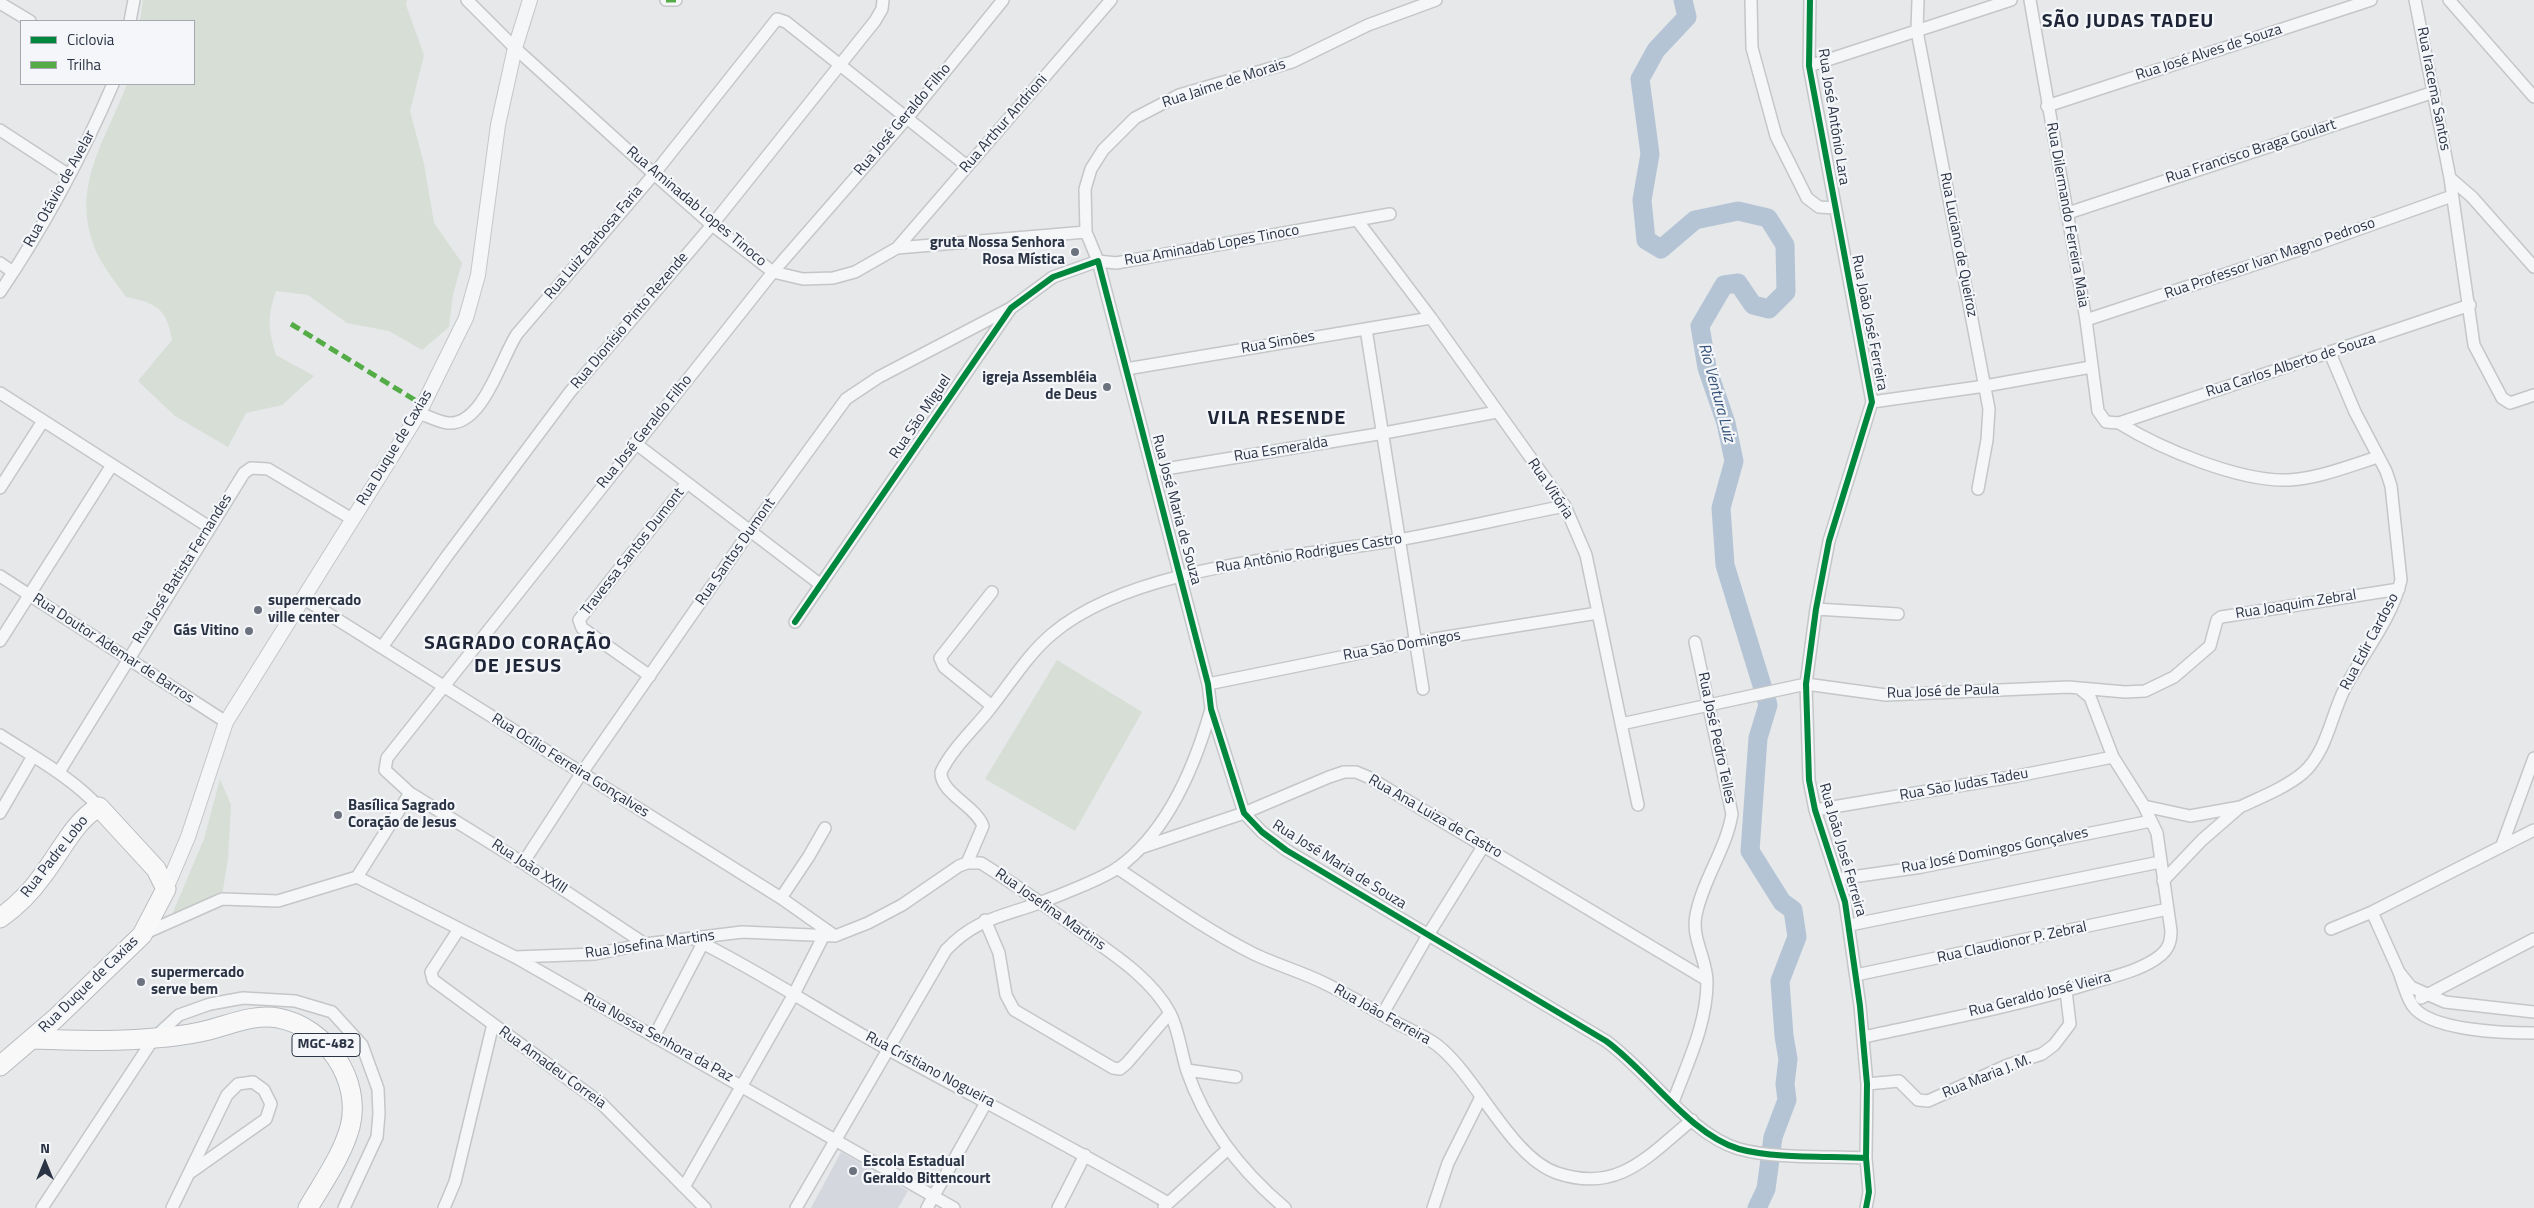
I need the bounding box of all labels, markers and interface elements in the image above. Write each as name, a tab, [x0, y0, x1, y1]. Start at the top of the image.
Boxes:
district label: SÃO JUDAS TADEU	[2040, 10, 2216, 34]
legend	[20, 20, 195, 85]
street label: Rua José Alves de Souza	[2134, 21, 2284, 85]
street label: Rua Iracema Santos	[2412, 26, 2454, 152]
text: Ciclovia	[67, 28, 114, 51]
street label: Rua José Antônio Lara	[1813, 47, 1853, 187]
text: Trilha	[67, 53, 101, 76]
street label: Rua Jaime de Morais	[1160, 56, 1288, 112]
street label: Rua José Geraldo Filho	[851, 60, 955, 180]
street label: Rua Arthur Andrioni	[956, 71, 1052, 177]
street label: Rua Francisco Braga Goulart	[2164, 116, 2338, 188]
street label: Rua Dilermando Ferreira Maia	[2042, 121, 2092, 309]
street label: Rua Otávio de Avelar	[20, 128, 100, 250]
street label: Rua Aminadab Lopes Tinoco	[622, 143, 770, 271]
street label: Rua Luciano de Queiroz	[1935, 171, 1981, 319]
street label: Rua Luiz Barbosa Faria	[541, 182, 647, 304]
street label: Rua Professor Ivan Magno Pedroso	[2162, 214, 2378, 304]
street label: Rua Aminadab Lopes Tinoco	[1123, 222, 1301, 270]
place label: gruta Nossa Senhora Rosa Mística	[930, 234, 1065, 269]
marker: gruta Nossa Senhora Rosa Mística	[1069, 246, 1081, 258]
street label: Rua Dionísio Pinto Rezende	[568, 249, 692, 393]
street label: Rua João José Ferreira	[1847, 254, 1891, 392]
street label: Rua Simões	[1240, 328, 1316, 358]
street label: Rua Carlos Alberto de Souza	[2204, 330, 2378, 402]
water label: Rio Ventura Luiz	[1694, 342, 1738, 444]
place label: igreja Assembléia de Deus	[982, 369, 1097, 404]
street label: Rua José Geraldo Filho	[594, 372, 696, 492]
street label: Rua São Miguel	[886, 372, 956, 462]
marker: igreja Assembléia de Deus	[1101, 381, 1113, 393]
street label: Rua Duque de Caxias	[353, 387, 437, 509]
district label: VILA RESENDE	[1206, 407, 1348, 431]
street label: Rua José Maria de Souza	[1147, 433, 1205, 587]
street label: Rua Esmeralda	[1233, 434, 1329, 466]
street label: Rua Vitória	[1523, 455, 1577, 523]
street label: Travessa Santos Dumont	[578, 485, 688, 619]
street label: Rua José Batista Fernandes	[130, 491, 236, 647]
street label: Rua Santos Dumont	[692, 495, 780, 609]
street label: Rua Antônio Rodrigues Castro	[1215, 530, 1403, 578]
street label: Rua Joaquim Zebral	[2234, 587, 2358, 623]
street label: Rua Doutor Ademar de Barros	[29, 590, 197, 708]
street label: Rua Edir Cardoso	[2337, 590, 2403, 694]
place label: supermercado ville center	[268, 592, 361, 627]
marker: supermercado ville center	[252, 604, 264, 616]
place label: Gás Vitino	[173, 622, 239, 640]
marker: Gás Vitino	[243, 625, 255, 637]
street label: Rua São Domingos	[1342, 627, 1462, 665]
district label: SAGRADO CORAÇÃO DE JESUS	[422, 632, 614, 679]
street label: Rua José Pedro Telles	[1693, 671, 1739, 805]
street label: Rua José de Paula	[1887, 681, 1999, 703]
street label: Rua Ocílio Ferreira Gonçalves	[488, 710, 652, 822]
street label: Rua São Judas Tadeu	[1898, 765, 2030, 805]
street label: Rua Ana Luiza de Castro	[1365, 771, 1505, 863]
street label: Rua João José Ferreira	[1814, 781, 1870, 919]
place label: Basílica Sagrado Coração de Jesus	[348, 797, 457, 832]
marker: Basílica Sagrado Coração de Jesus	[332, 809, 344, 821]
street label: Rua Padre Lobo	[17, 812, 93, 902]
street label: Rua José Maria de Souza	[1269, 816, 1409, 914]
street label: Rua José Domingos Gonçalves	[1900, 824, 2090, 878]
street label: Rua João XXIII	[488, 836, 570, 898]
street label: Rua Josefina Martins	[991, 865, 1109, 955]
street label: Rua Claudionor P. Zebral	[1936, 918, 2088, 968]
street label: Rua Josefina Martins	[584, 927, 716, 963]
street label: Rua Duque de Caxias	[35, 933, 143, 1037]
place label: supermercado serve bem	[151, 964, 244, 999]
street label: Rua Geraldo José Vieira	[1967, 969, 2113, 1021]
marker: supermercado serve bem	[135, 976, 147, 988]
street label: Rua João Ferreira	[1330, 981, 1434, 1049]
street label: Rua Nossa Senhora da Paz	[580, 989, 736, 1087]
street label: Rua Amadeu Correia	[495, 1023, 609, 1113]
street label: Rua Cristiano Nogueira	[862, 1028, 998, 1112]
road number: MGC-482	[292, 1034, 360, 1056]
street label: Rua Maria J. M.	[1940, 1051, 2034, 1103]
text: N	[40, 1137, 50, 1158]
north arrow	[20, 1138, 70, 1188]
place label: Escola Estadual Geraldo Bittencourt	[863, 1153, 990, 1188]
marker: Escola Estadual Geraldo Bittencourt	[847, 1165, 859, 1177]

